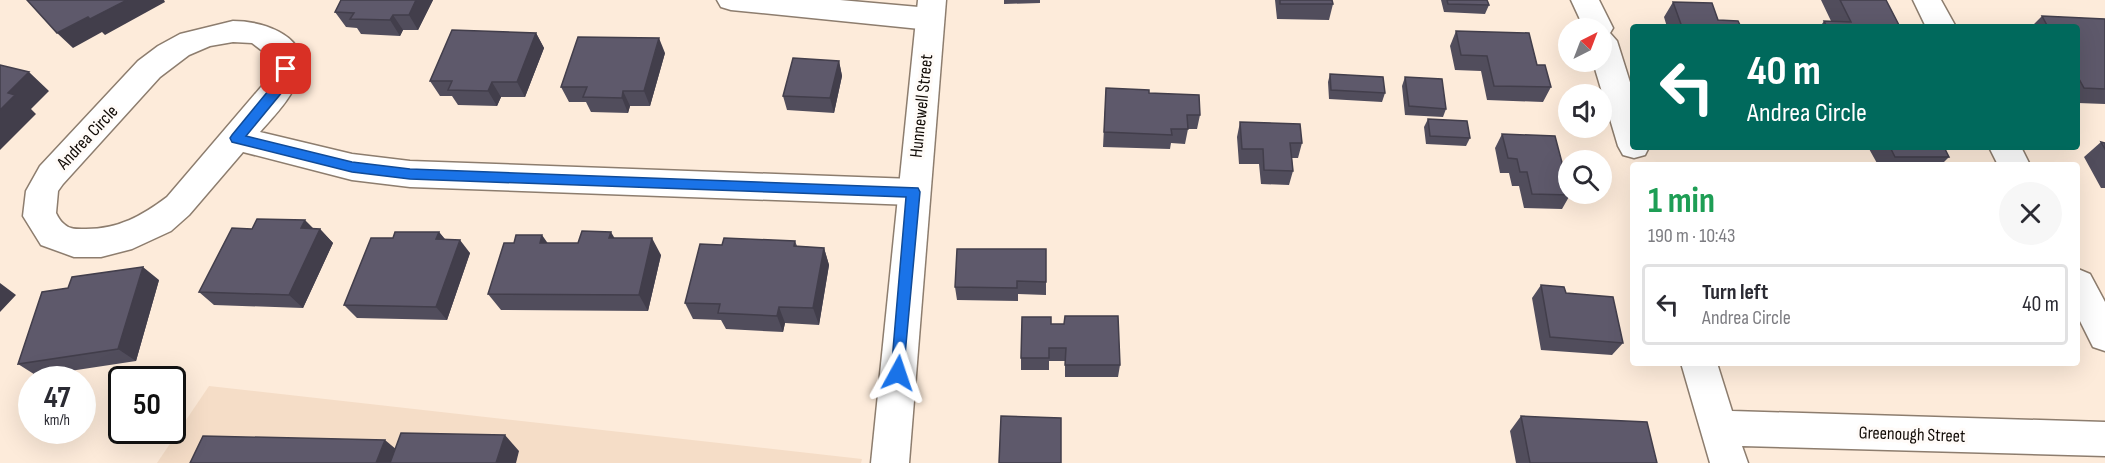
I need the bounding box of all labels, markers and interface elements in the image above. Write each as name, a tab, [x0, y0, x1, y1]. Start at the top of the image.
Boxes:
north arrow	[1558, 18, 1612, 72]
map controls	[1558, 18, 1612, 204]
pin	[260, 43, 311, 94]
text: 40 m	[1747, 46, 1821, 97]
icon: left	[1648, 48, 1726, 126]
icon: arrive	[269, 52, 302, 85]
street label: Hunnewell Street	[906, 53, 937, 159]
button: sound	[1558, 84, 1612, 138]
text: Andrea Circle	[1747, 97, 1867, 129]
street label: Andrea Circle	[52, 101, 122, 174]
button: search	[1558, 150, 1612, 204]
text: 1 min	[1648, 180, 1715, 223]
button: close	[1999, 182, 2062, 245]
text: 190 m · 10:43	[1648, 224, 1735, 248]
text: Turn left	[1702, 279, 1768, 306]
icon: left	[1651, 288, 1684, 321]
text: 40 m	[2022, 291, 2059, 318]
text: Andrea Circle	[1702, 306, 1791, 330]
position arrow	[866, 341, 930, 405]
speed limit sign: 50	[108, 366, 186, 444]
text: 47	[44, 380, 70, 416]
text: km/h	[44, 411, 70, 430]
street label: Greenough Street	[1858, 422, 1966, 447]

